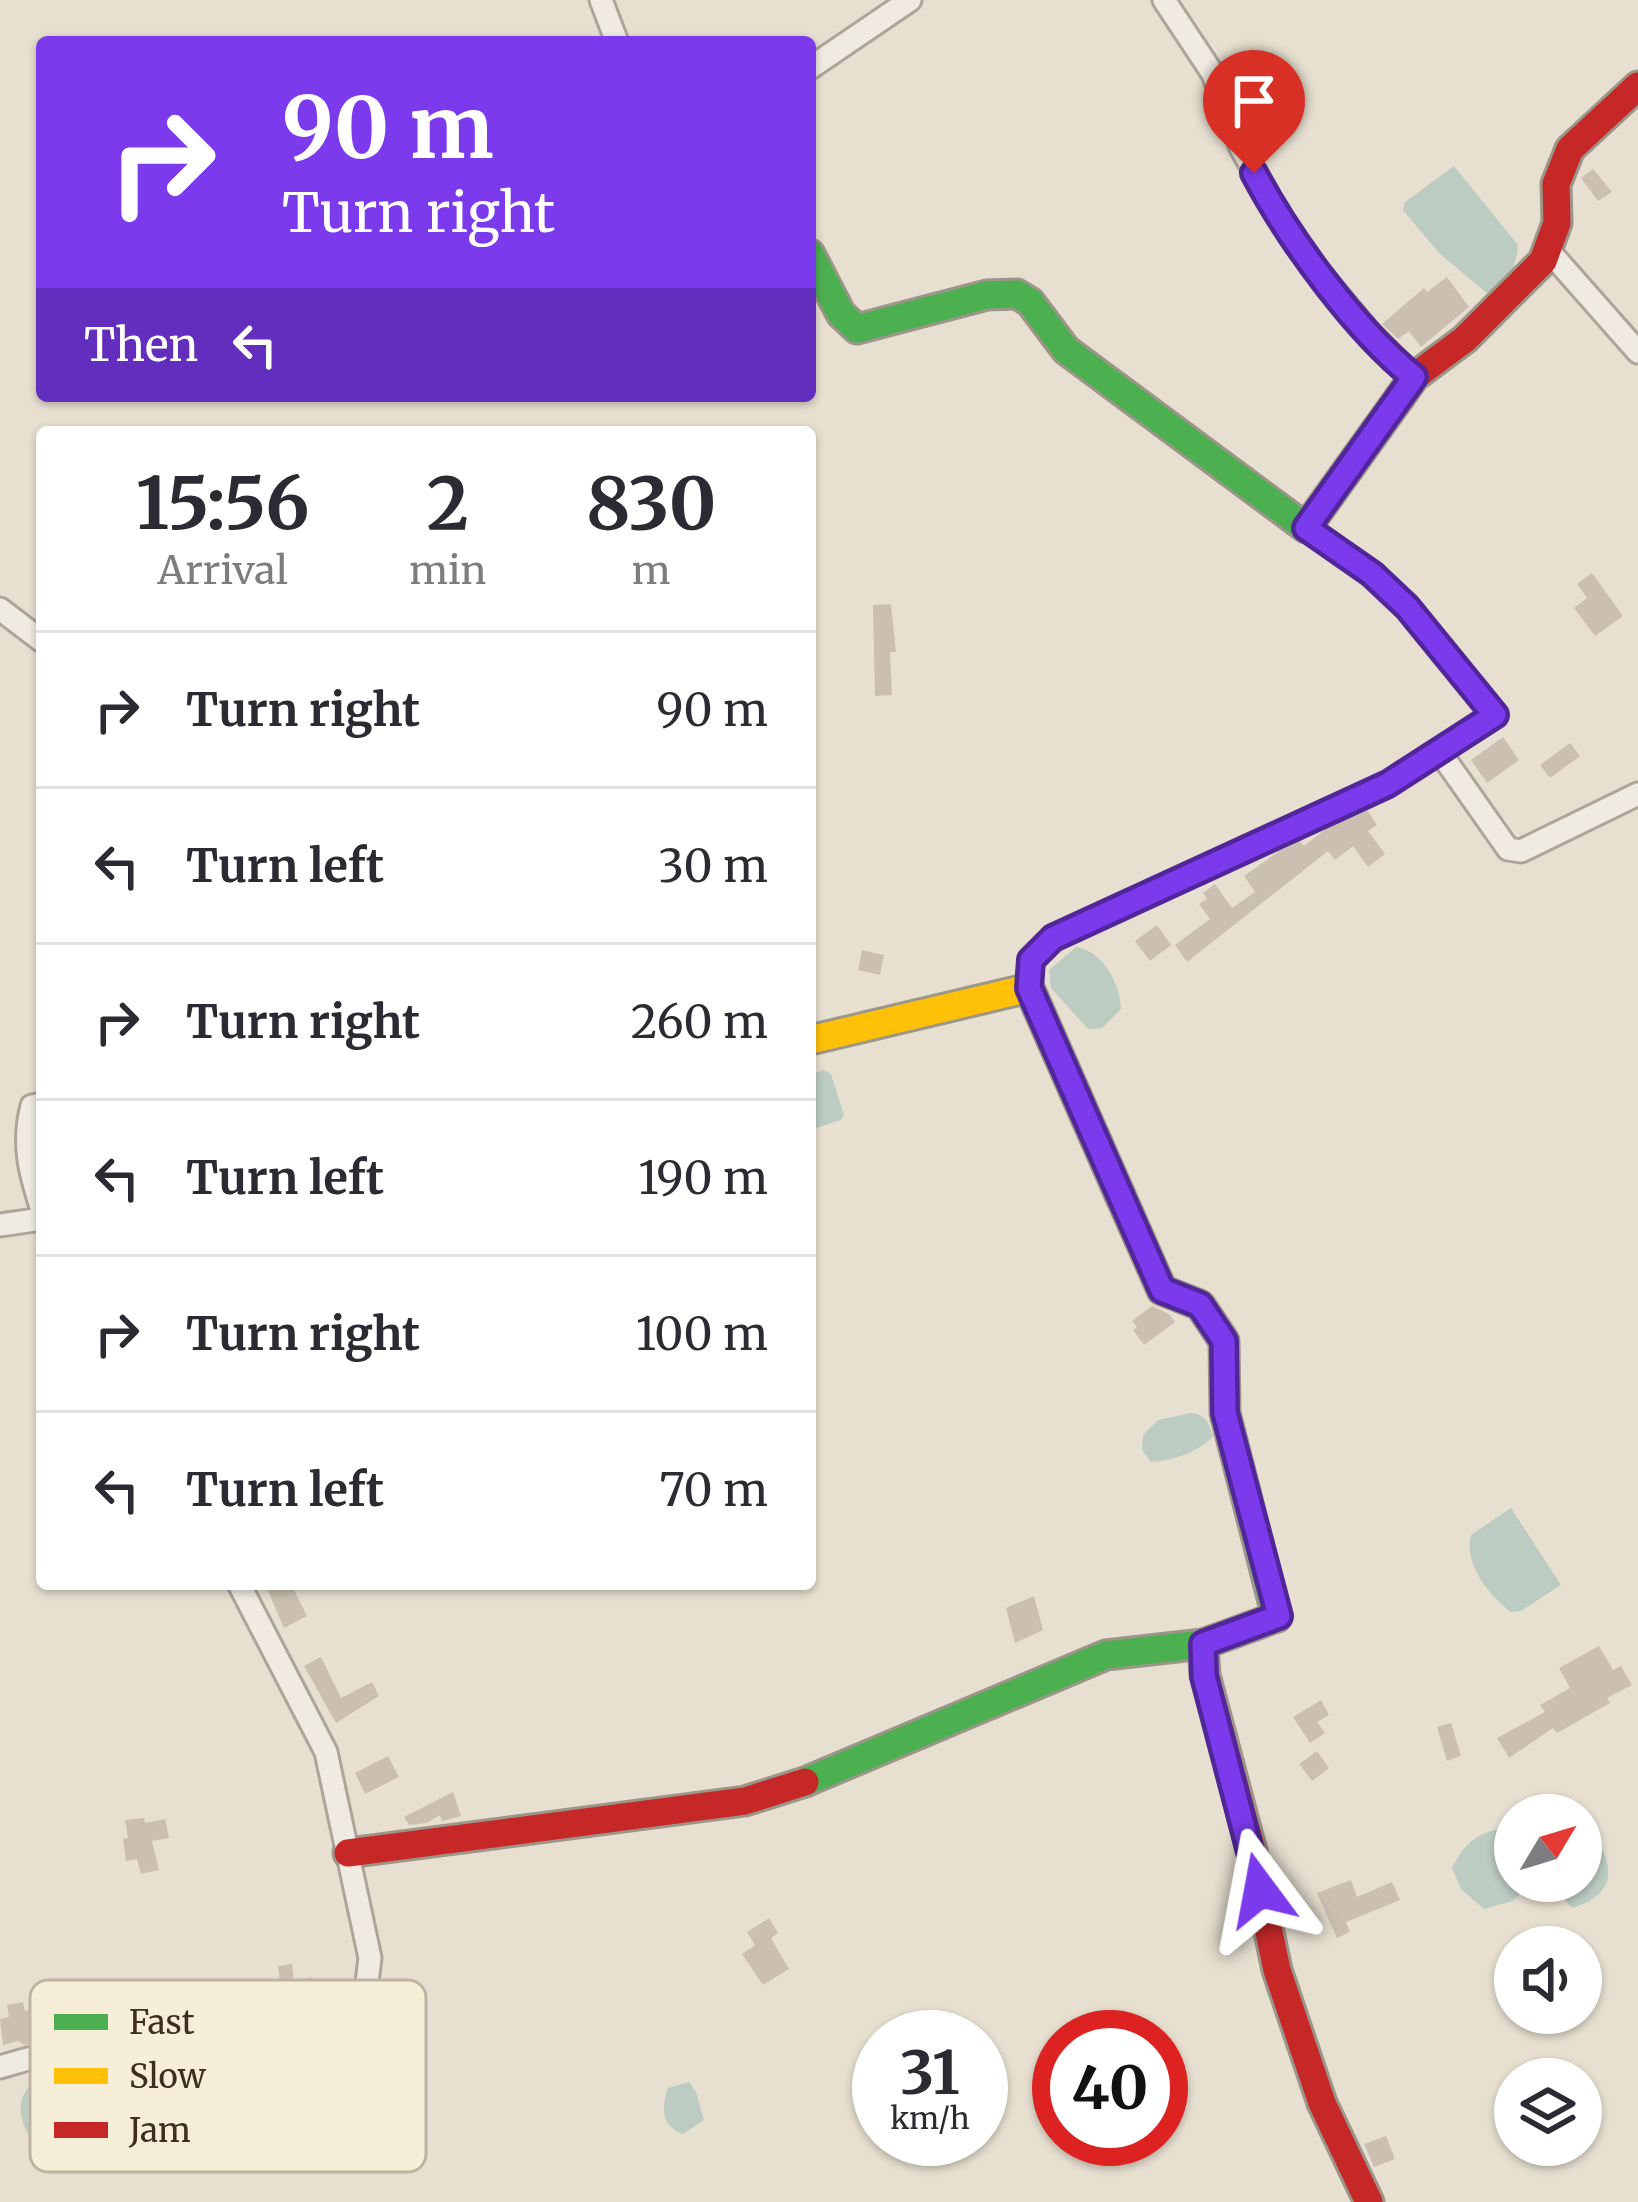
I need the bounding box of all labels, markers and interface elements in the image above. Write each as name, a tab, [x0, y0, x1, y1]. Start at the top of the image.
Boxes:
pin	[1203, 50, 1305, 173]
icon: arrive	[1221, 68, 1287, 134]
text: 90 m	[282, 75, 494, 181]
icon: right	[84, 84, 240, 240]
text: Turn right	[282, 179, 555, 247]
icon: left	[222, 312, 288, 378]
text: Then	[84, 317, 198, 373]
text: 15:56	[136, 458, 310, 549]
text: 2	[427, 458, 469, 549]
text: 830	[586, 458, 716, 549]
text: Arrival	[158, 546, 288, 595]
text: min	[409, 546, 486, 595]
text: m	[632, 546, 671, 595]
icon: right	[84, 677, 150, 743]
text: Turn right	[186, 682, 420, 738]
text: 90 m	[656, 682, 768, 738]
icon: left	[84, 833, 150, 899]
text: Turn left	[186, 838, 384, 894]
text: 30 m	[658, 838, 768, 894]
icon: right	[84, 989, 150, 1055]
text: Turn right	[186, 994, 420, 1050]
text: 260 m	[631, 994, 768, 1050]
icon: left	[84, 1145, 150, 1211]
text: Turn left	[186, 1150, 384, 1206]
text: 190 m	[638, 1150, 768, 1206]
icon: right	[84, 1301, 150, 1367]
text: Turn right	[186, 1306, 420, 1362]
text: 100 m	[636, 1306, 768, 1362]
icon: left	[84, 1457, 150, 1523]
text: Turn left	[186, 1462, 384, 1518]
text: 70 m	[659, 1462, 768, 1518]
north arrow	[1494, 1794, 1602, 1902]
map controls	[1494, 1794, 1602, 2166]
position arrow	[1197, 1827, 1323, 1953]
button: sound	[1494, 1926, 1602, 2034]
legend	[30, 1980, 426, 2172]
text: Fast	[129, 2002, 195, 2043]
speed limit sign: 40	[1032, 2010, 1188, 2166]
text: 31	[900, 2035, 960, 2110]
text: Slow	[129, 2056, 207, 2097]
button: layers	[1494, 2058, 1602, 2166]
text: km/h	[890, 2099, 970, 2137]
text: Jam	[128, 2110, 191, 2151]

